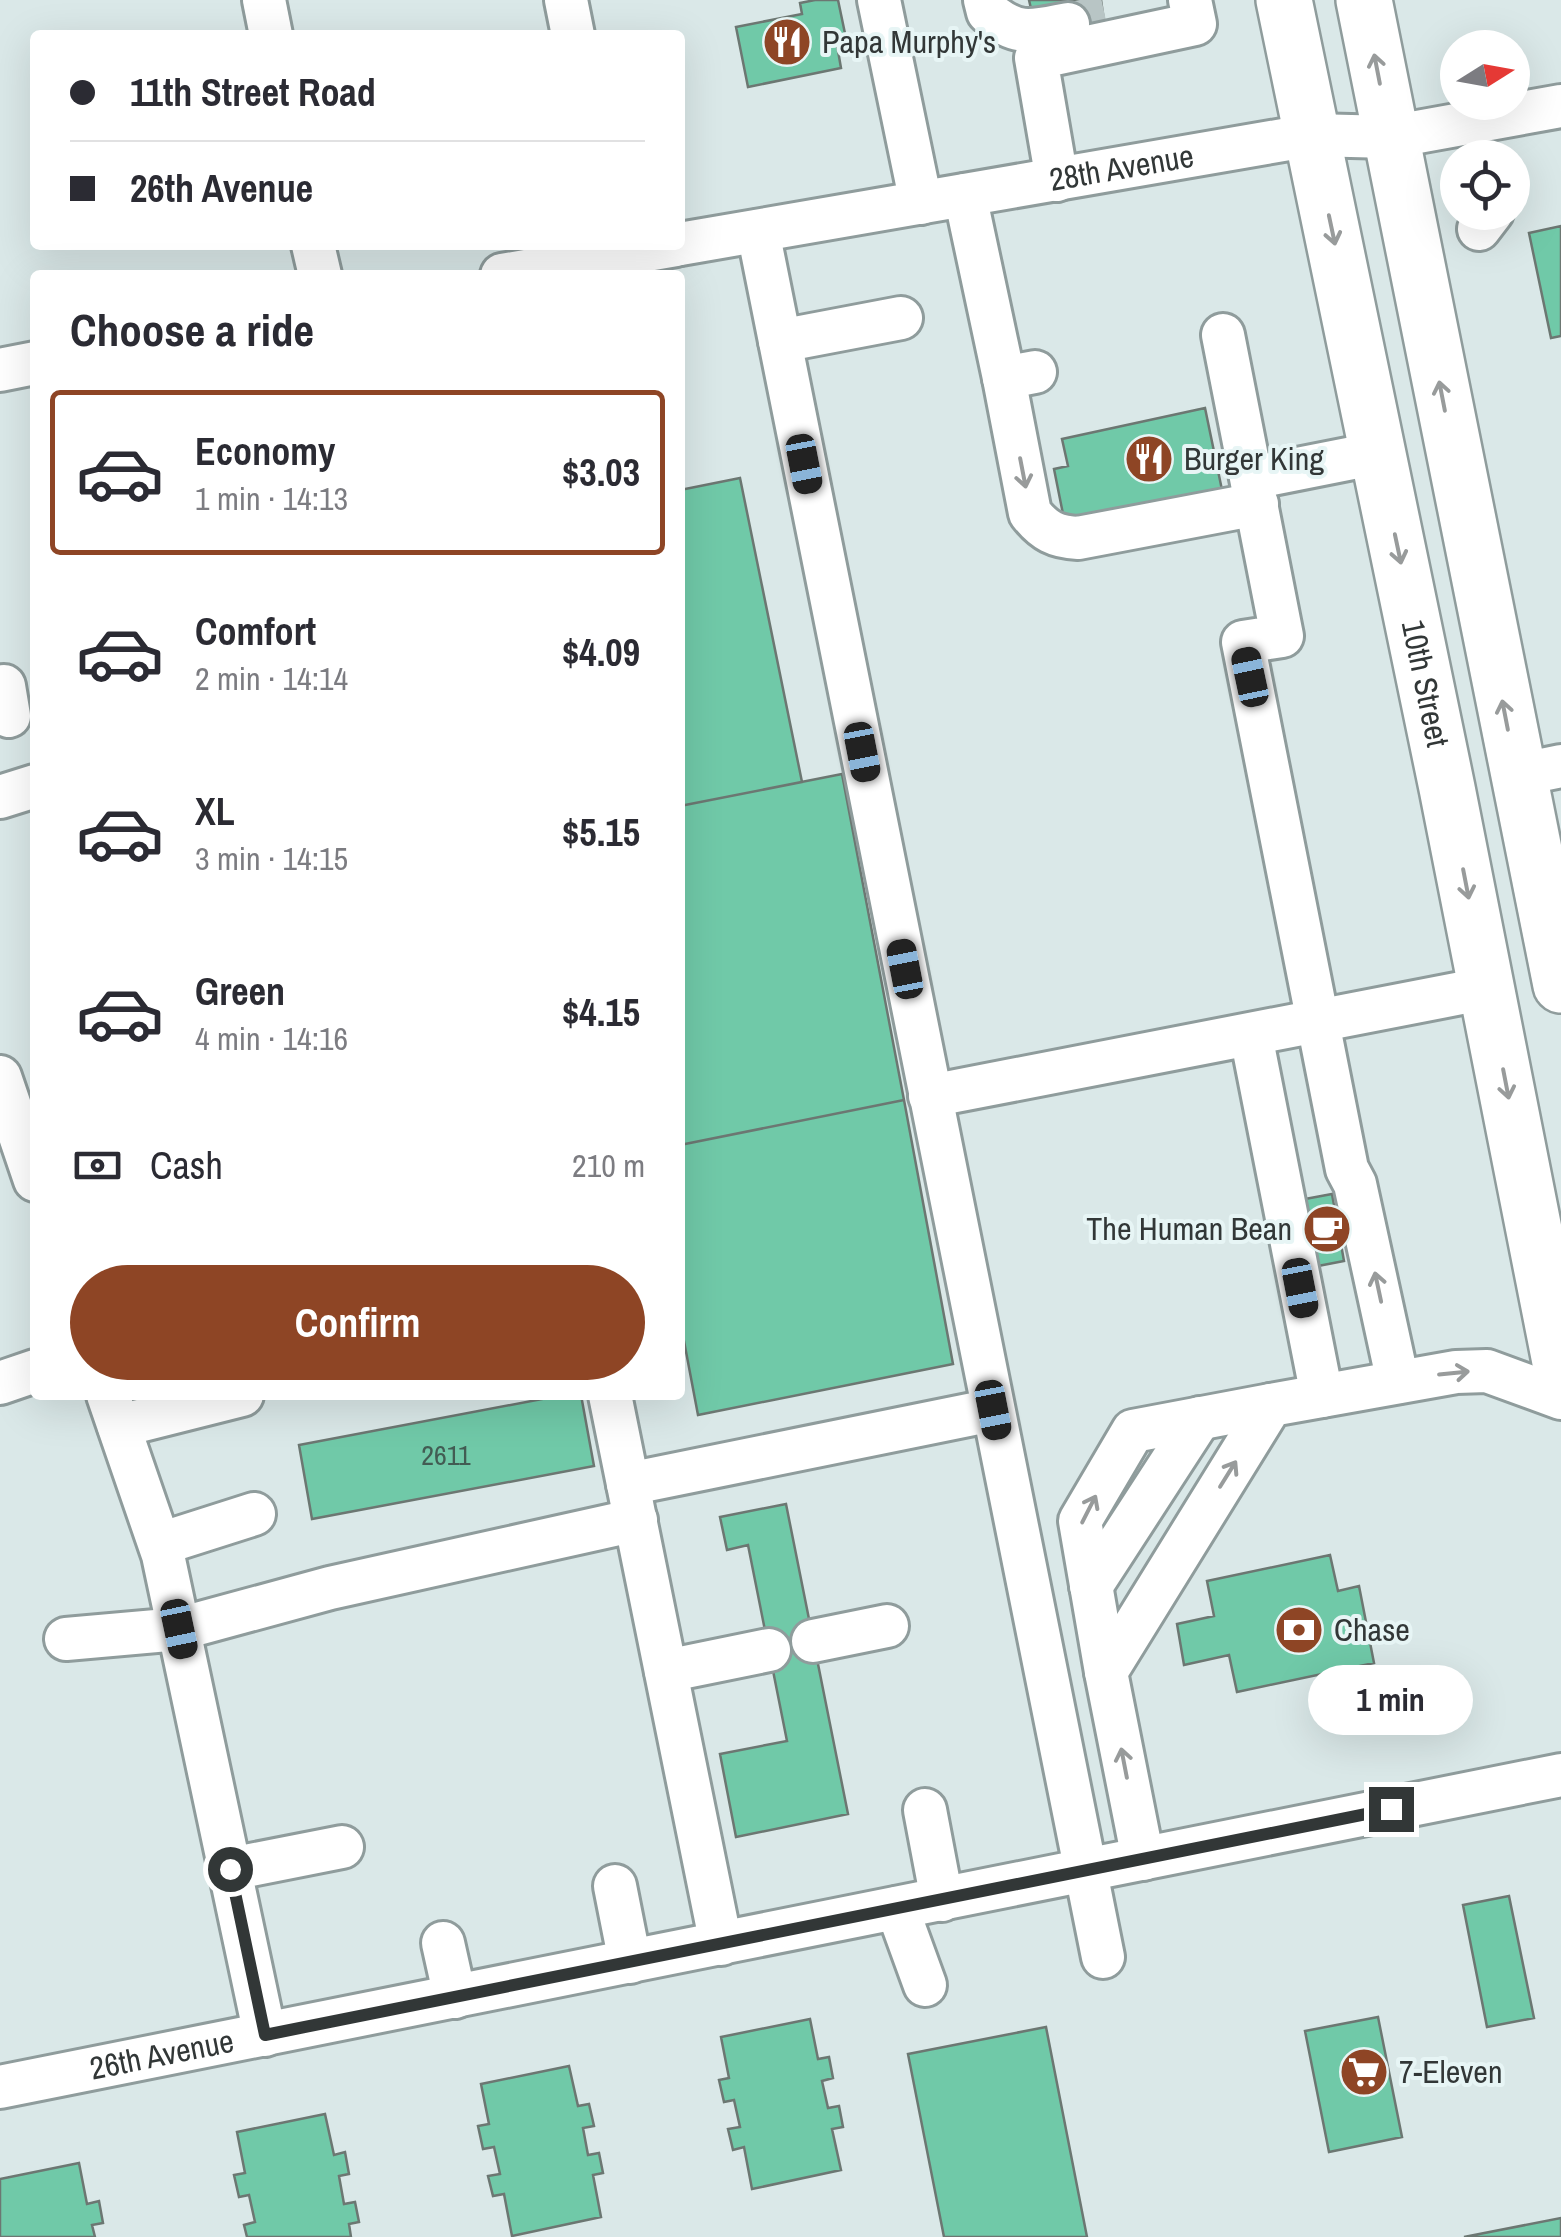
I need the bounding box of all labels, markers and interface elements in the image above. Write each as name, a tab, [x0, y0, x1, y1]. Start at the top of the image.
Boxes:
restaurant icon: Papa Murphy's	[761, 16, 813, 68]
place label: Papa Murphy's	[822, 20, 996, 63]
north arrow	[1440, 30, 1530, 120]
map controls	[1440, 30, 1530, 230]
one-way arrow	[1367, 53, 1386, 86]
text: 11th Street Road	[130, 67, 376, 118]
street label: 28th Avenue	[1046, 134, 1197, 201]
button: locate	[1440, 140, 1530, 230]
text: 26th Avenue	[130, 163, 313, 214]
one-way arrow	[1323, 213, 1342, 245]
text: Choose a ride	[70, 299, 314, 360]
one-way arrow	[1432, 381, 1451, 413]
text: Economy	[195, 426, 335, 477]
icon: car	[75, 428, 165, 518]
car	[784, 432, 824, 496]
restaurant icon: Burger King	[1123, 433, 1175, 485]
place label: Burger King	[1184, 437, 1324, 480]
text: $3.03	[562, 447, 640, 498]
one-way arrow	[1014, 457, 1033, 489]
text: 1 min · 14:13	[195, 477, 348, 520]
one-way arrow	[1389, 532, 1408, 564]
text: Comfort	[195, 606, 316, 657]
icon: car	[75, 608, 165, 698]
street label: 10th Street	[1392, 616, 1460, 751]
text: $4.09	[562, 627, 640, 678]
car	[1229, 645, 1271, 709]
text: 2 min · 14:14	[195, 657, 348, 700]
one-way arrow	[1495, 700, 1514, 732]
car	[842, 720, 882, 784]
text: XL	[195, 786, 235, 837]
icon: car	[75, 788, 165, 878]
text: $5.15	[562, 807, 640, 858]
text: 3 min · 14:15	[195, 837, 348, 880]
one-way arrow	[1458, 867, 1477, 899]
car	[885, 937, 925, 1001]
text: Green	[195, 966, 285, 1017]
icon: car	[75, 968, 165, 1058]
text: $4.15	[562, 987, 640, 1038]
text: 4 min · 14:16	[195, 1017, 348, 1060]
one-way arrow	[1497, 1067, 1516, 1099]
icon: cash	[70, 1138, 125, 1193]
text: Cash	[150, 1140, 223, 1191]
text: 210 m	[572, 1144, 645, 1187]
cafe icon: The Human Bean	[1301, 1203, 1353, 1255]
place label: The Human Bean	[1086, 1207, 1292, 1250]
car	[1280, 1256, 1320, 1320]
button: Confirm	[70, 1265, 645, 1380]
one-way arrow	[1367, 1272, 1386, 1304]
one-way arrow	[1437, 1363, 1470, 1382]
car	[973, 1378, 1013, 1442]
house number: 2611	[421, 1436, 471, 1474]
one-way arrow	[1218, 1461, 1238, 1489]
one-way arrow	[1080, 1494, 1099, 1524]
car	[158, 1597, 200, 1661]
bank icon: Chase	[1273, 1604, 1325, 1656]
place label: Chase	[1334, 1608, 1410, 1651]
callout: 1 min	[1308, 1664, 1474, 1734]
text: 1 min	[1356, 1678, 1425, 1721]
one-way arrow	[1114, 1747, 1133, 1780]
route end	[1369, 1787, 1414, 1832]
route start	[208, 1847, 253, 1892]
street label: 26th Avenue	[86, 2019, 237, 2090]
supermarket icon: 7-Eleven	[1338, 2046, 1390, 2098]
place label: 7-Eleven	[1399, 2050, 1503, 2093]

